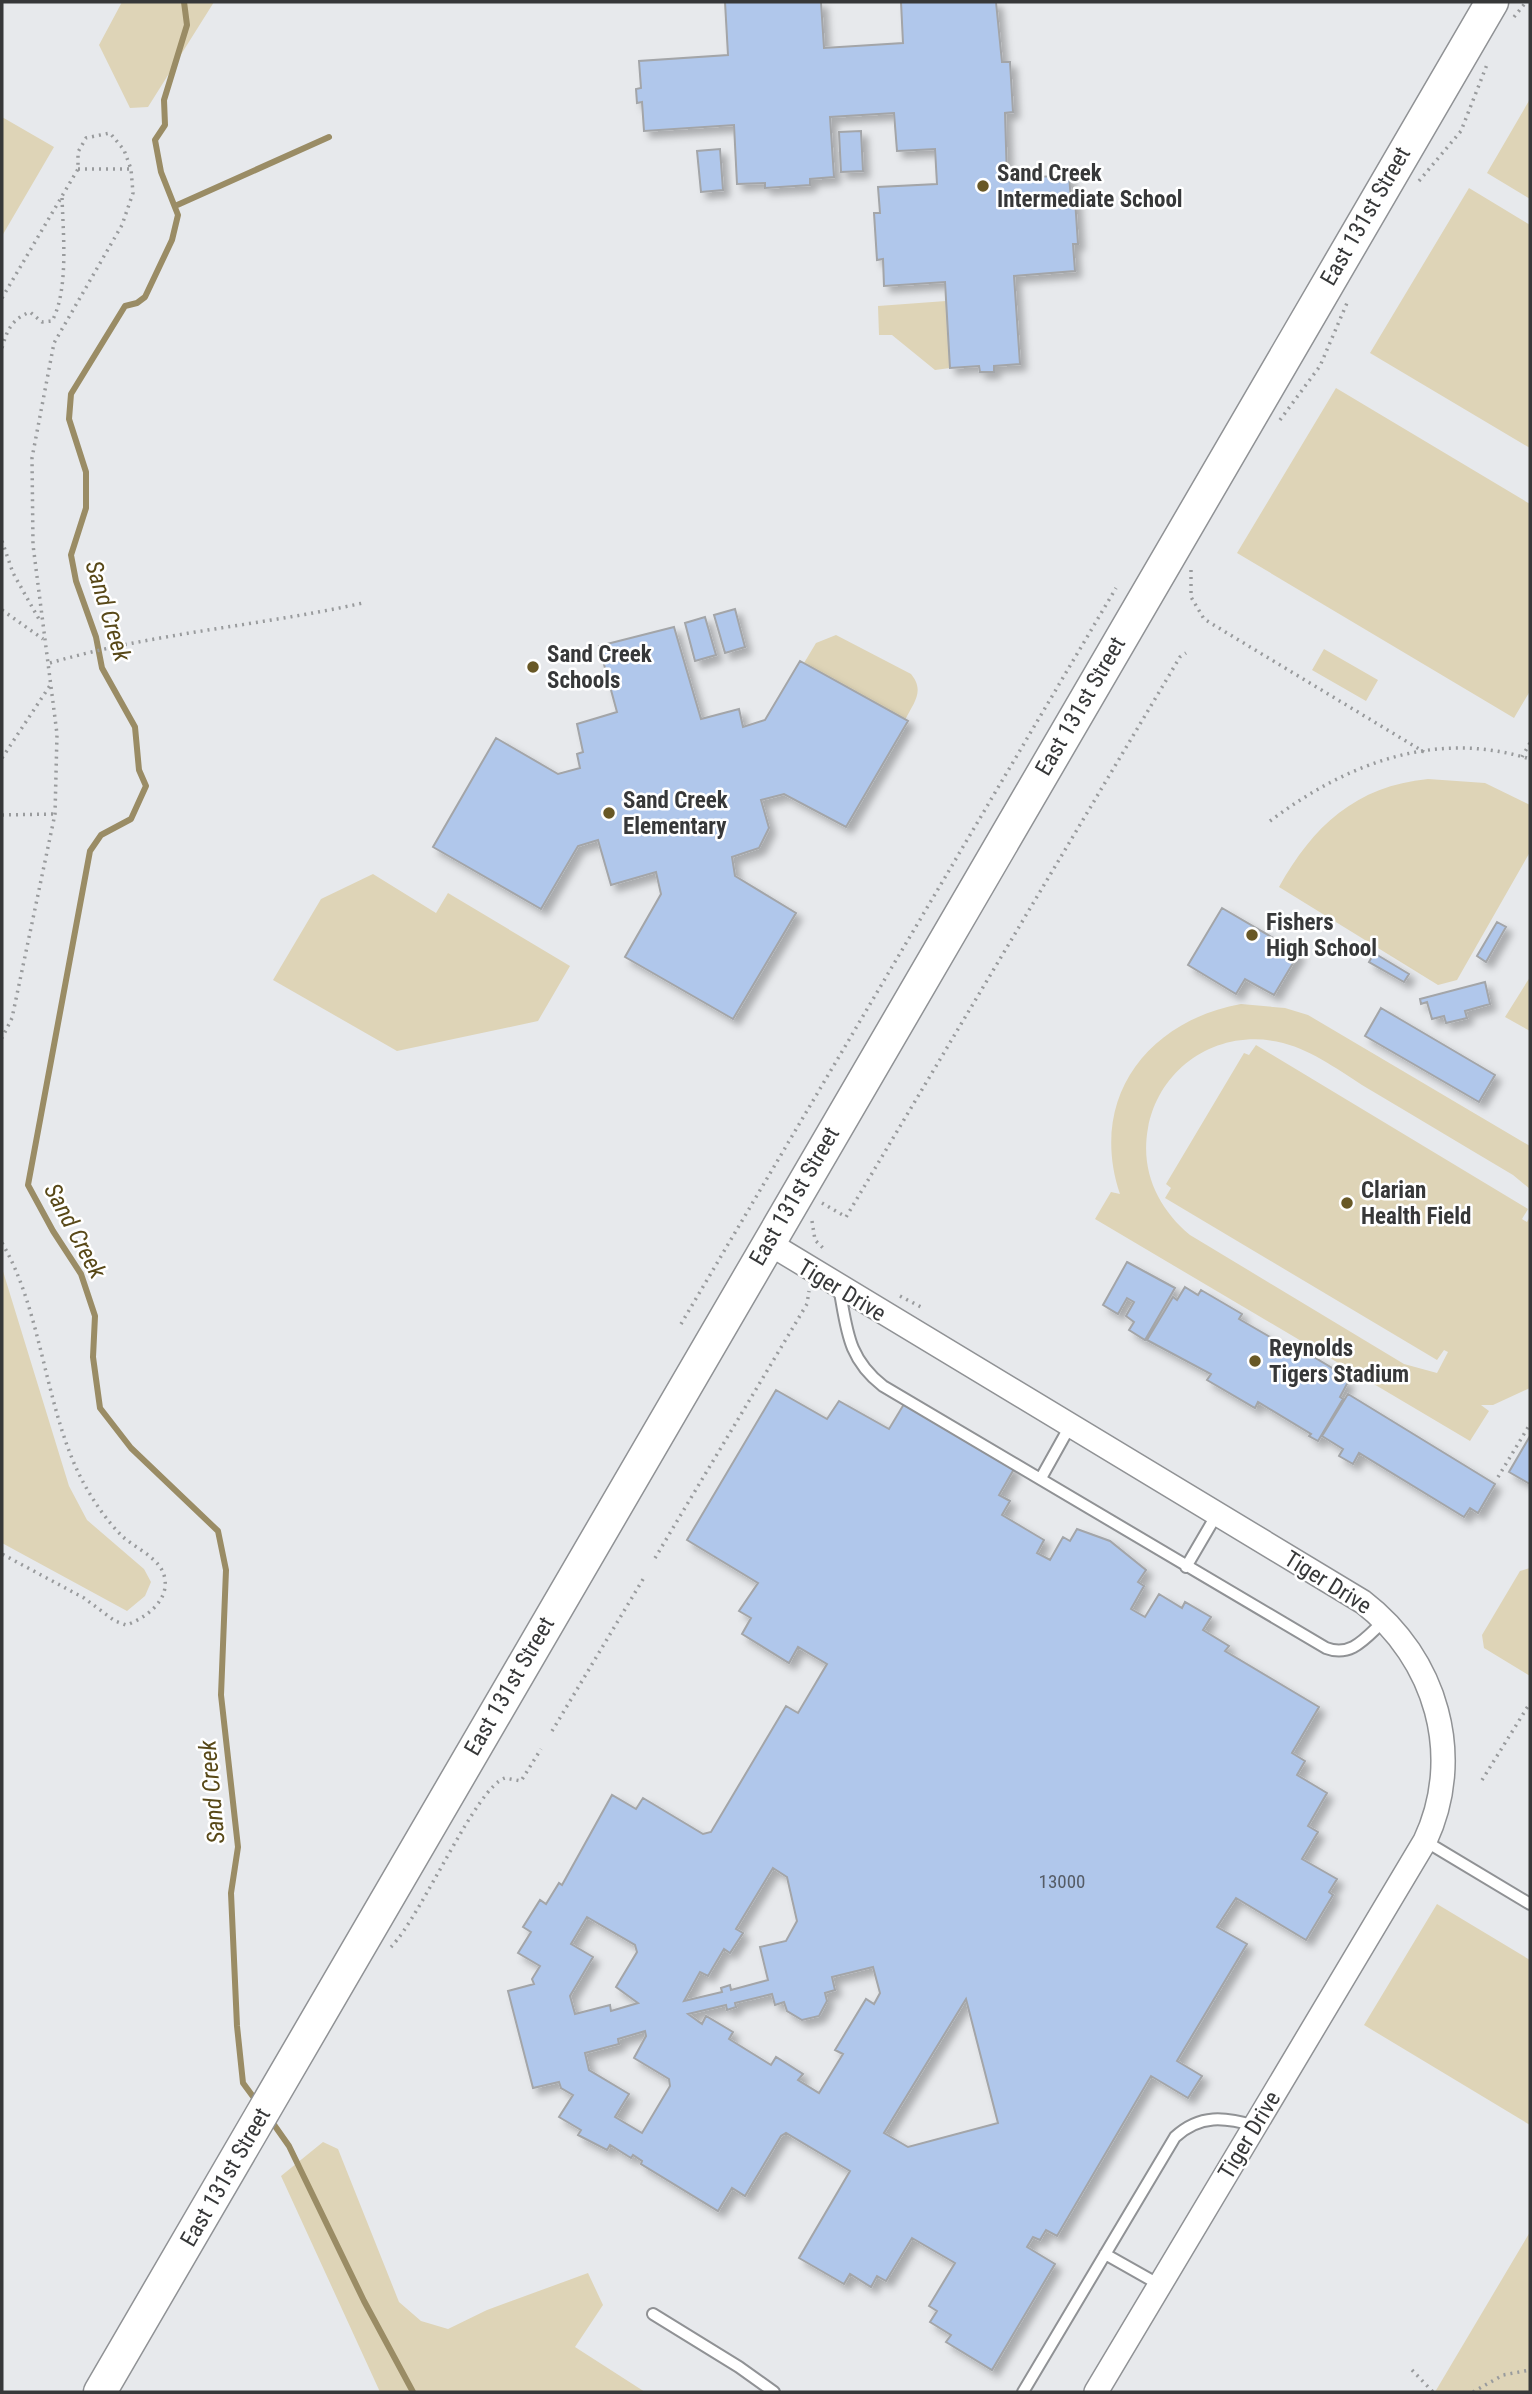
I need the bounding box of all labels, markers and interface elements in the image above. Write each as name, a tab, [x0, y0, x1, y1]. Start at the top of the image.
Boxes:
street label: East 131st Street	[1315, 142, 1416, 290]
place label: Sand Creek Intermediate School	[997, 160, 1183, 213]
marker: Sand Creek Intermediate School	[975, 178, 991, 194]
water label: Sand Creek	[79, 557, 137, 665]
street label: East 131st Street	[1030, 632, 1131, 780]
place label: Sand Creek Schools	[547, 641, 653, 694]
marker: Sand Creek Schools	[525, 659, 541, 675]
place label: Sand Creek Elementary	[623, 787, 729, 840]
marker: Sand Creek Elementary	[601, 805, 617, 821]
place label: Fishers High School	[1266, 909, 1377, 962]
marker: Fishers High School	[1244, 927, 1260, 943]
street label: East 131st Street	[744, 1122, 845, 1270]
place label: Clarian Health Field	[1361, 1177, 1471, 1230]
water label: Sand Creek	[38, 1179, 112, 1284]
marker: Clarian Health Field	[1339, 1195, 1355, 1211]
street label: Tiger Drive	[793, 1254, 891, 1327]
place label: Reynolds Tigers Stadium	[1269, 1335, 1409, 1388]
marker: Reynolds Tigers Stadium	[1247, 1353, 1263, 1369]
street label: Tiger Drive	[1279, 1545, 1376, 1620]
street label: East 131st Street	[459, 1612, 560, 1760]
water label: Sand Creek	[193, 1739, 230, 1845]
house number: 13000	[1039, 1870, 1085, 1893]
street label: Tiger Drive	[1213, 2086, 1286, 2184]
street label: East 131st Street	[175, 2103, 276, 2251]

